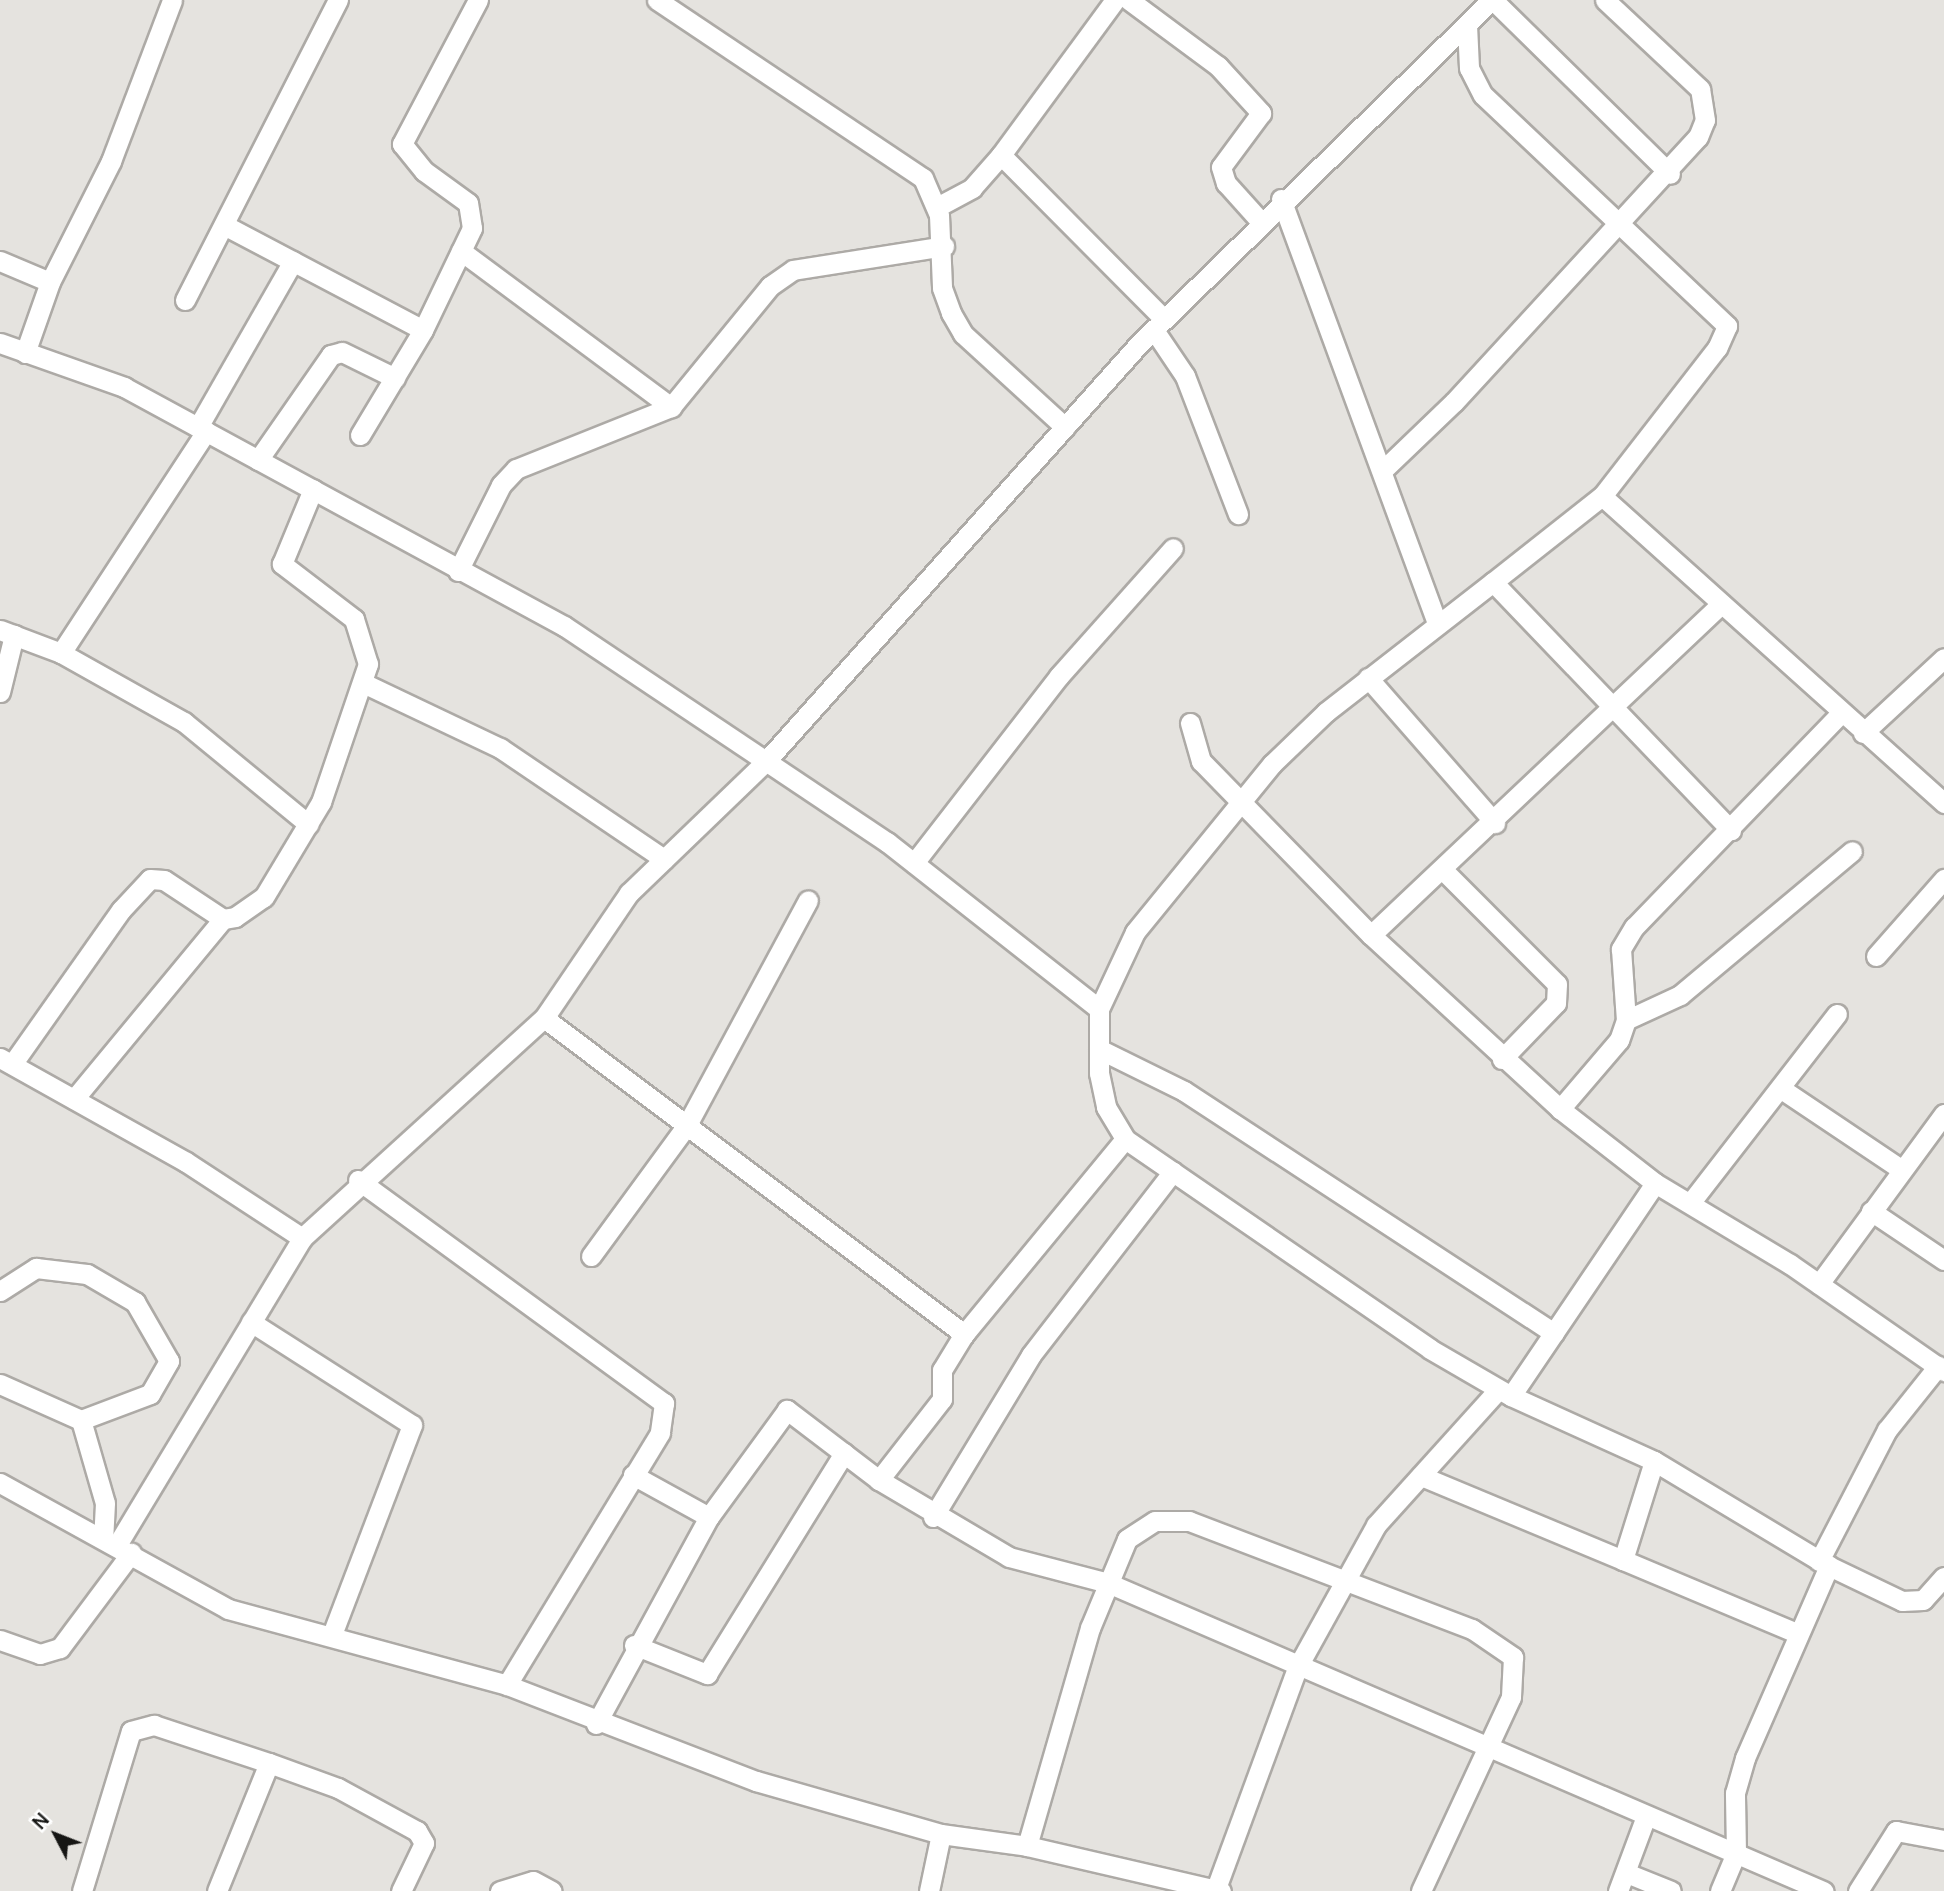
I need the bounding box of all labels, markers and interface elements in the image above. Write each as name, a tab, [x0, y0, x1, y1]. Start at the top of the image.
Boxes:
north arrow	[21, 1800, 91, 1870]
text: N	[26, 1807, 55, 1835]

